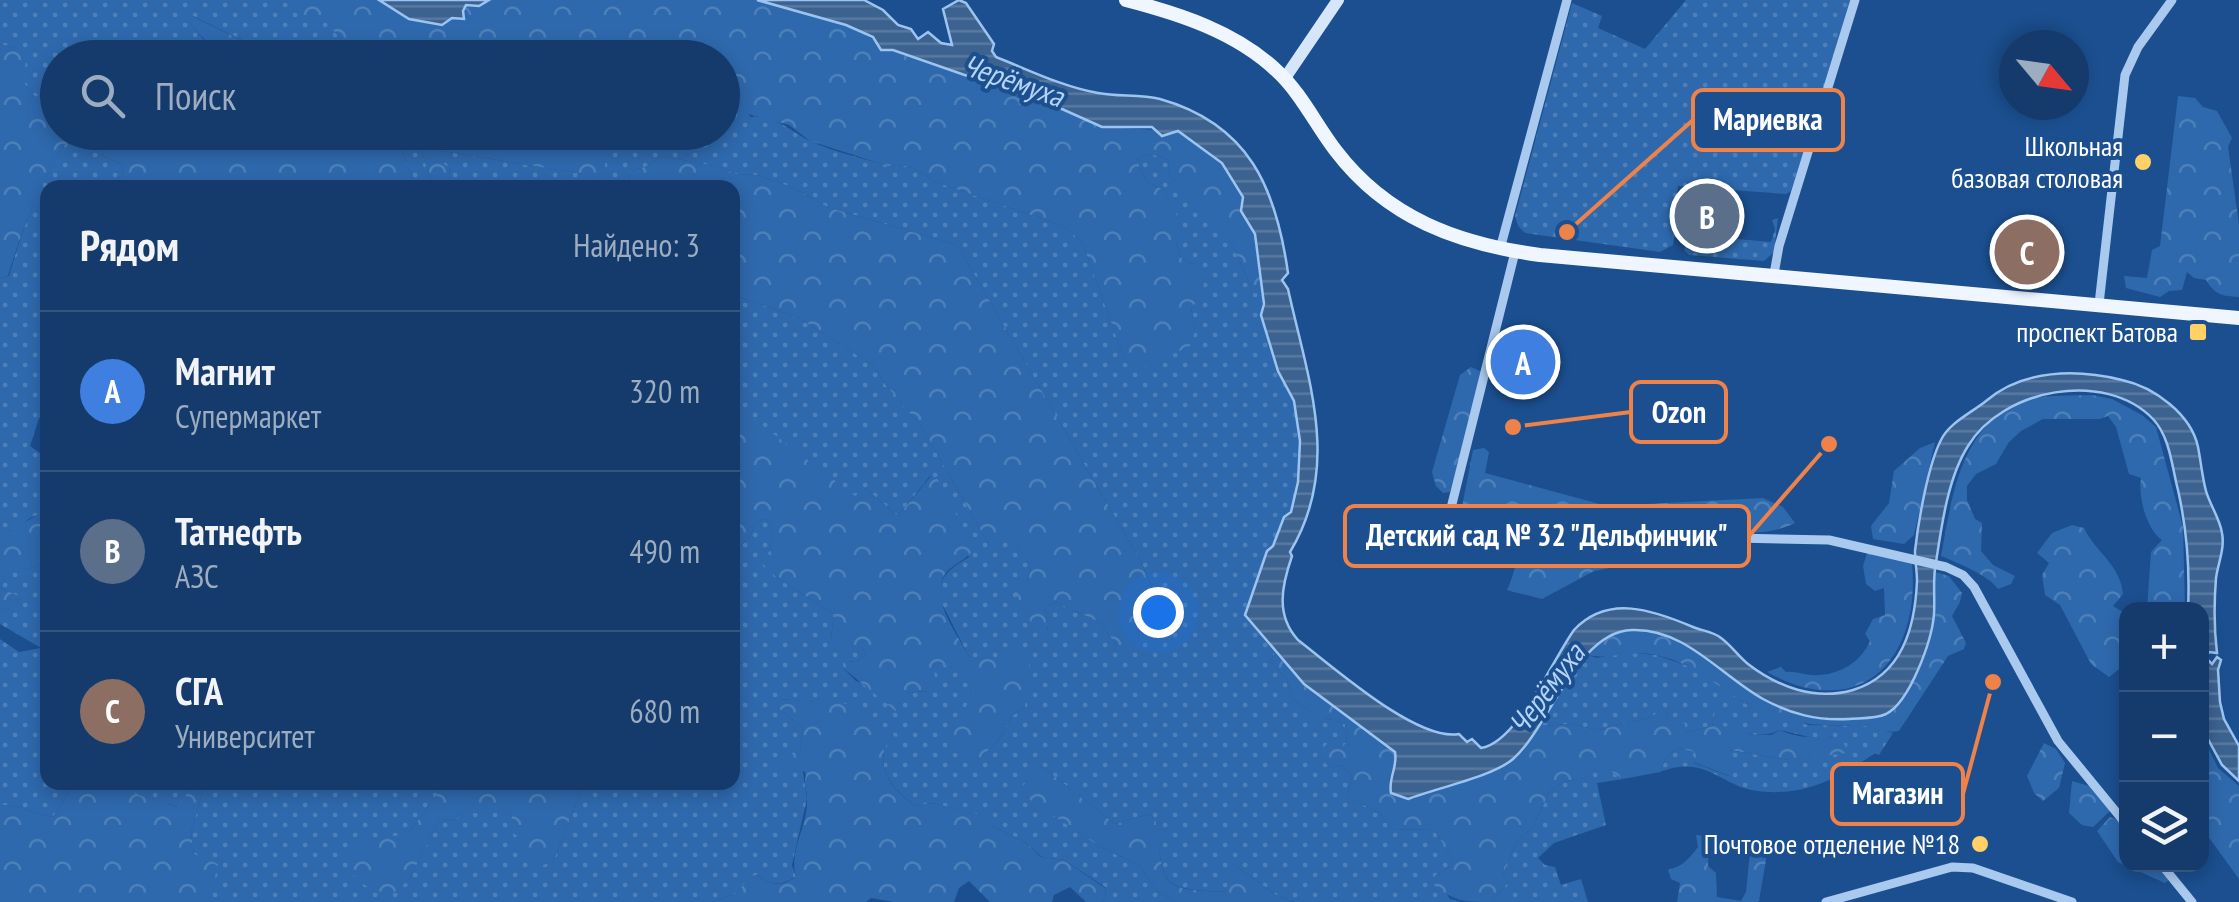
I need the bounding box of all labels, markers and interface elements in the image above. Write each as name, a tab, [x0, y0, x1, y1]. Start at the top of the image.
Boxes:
north arrow	[1999, 30, 2089, 120]
search box	[40, 40, 740, 150]
water label: Черёмуха	[958, 44, 1071, 116]
icon: search	[75, 68, 130, 123]
text: Поиск	[155, 71, 236, 120]
callout: Мариевка	[1693, 90, 1843, 150]
text: Мариевка	[1713, 99, 1823, 138]
place label: Школьная базовая столовая	[1951, 127, 2123, 196]
marker: Школьная базовая столовая	[2132, 151, 2154, 173]
pin: B	[1674, 178, 1740, 254]
pin: C	[1994, 214, 2060, 290]
text: Рядом	[80, 218, 179, 273]
text: Найдено: 3	[573, 224, 700, 266]
place label: проспект Батова	[2016, 313, 2178, 350]
marker: проспект Батова	[2187, 321, 2209, 343]
pin: A	[1490, 324, 1556, 400]
text: Магнит	[175, 346, 275, 395]
text: A	[104, 370, 121, 412]
text: 320 m	[629, 370, 700, 412]
callout: Ozon	[1631, 382, 1726, 442]
text: Ozon	[1652, 392, 1706, 431]
text: Супермаркет	[175, 395, 321, 437]
text: Татнефть	[175, 506, 302, 555]
callout: Детский сад № 32 "Дельфинчик"	[1345, 506, 1749, 566]
text: Детский сад № 32 "Дельфинчик"	[1366, 515, 1728, 554]
text: B	[105, 530, 120, 572]
text: 490 m	[629, 530, 700, 572]
text: АЗС	[175, 555, 219, 597]
your location	[1133, 587, 1184, 638]
map controls	[2119, 602, 2209, 872]
button: +	[2119, 602, 2209, 692]
water label: Черёмуха	[1499, 633, 1594, 741]
text: СГА	[175, 666, 223, 715]
text: C	[105, 690, 120, 732]
text: 680 m	[629, 690, 700, 732]
button: −	[2119, 692, 2209, 782]
text: Университет	[175, 715, 315, 757]
callout: Магазин	[1832, 764, 1963, 824]
text: Магазин	[1852, 773, 1944, 812]
button: layers	[2119, 782, 2209, 872]
place label: Почтовое отделение №18	[1704, 825, 1960, 862]
marker: Почтовое отделение №18	[1969, 833, 1991, 855]

